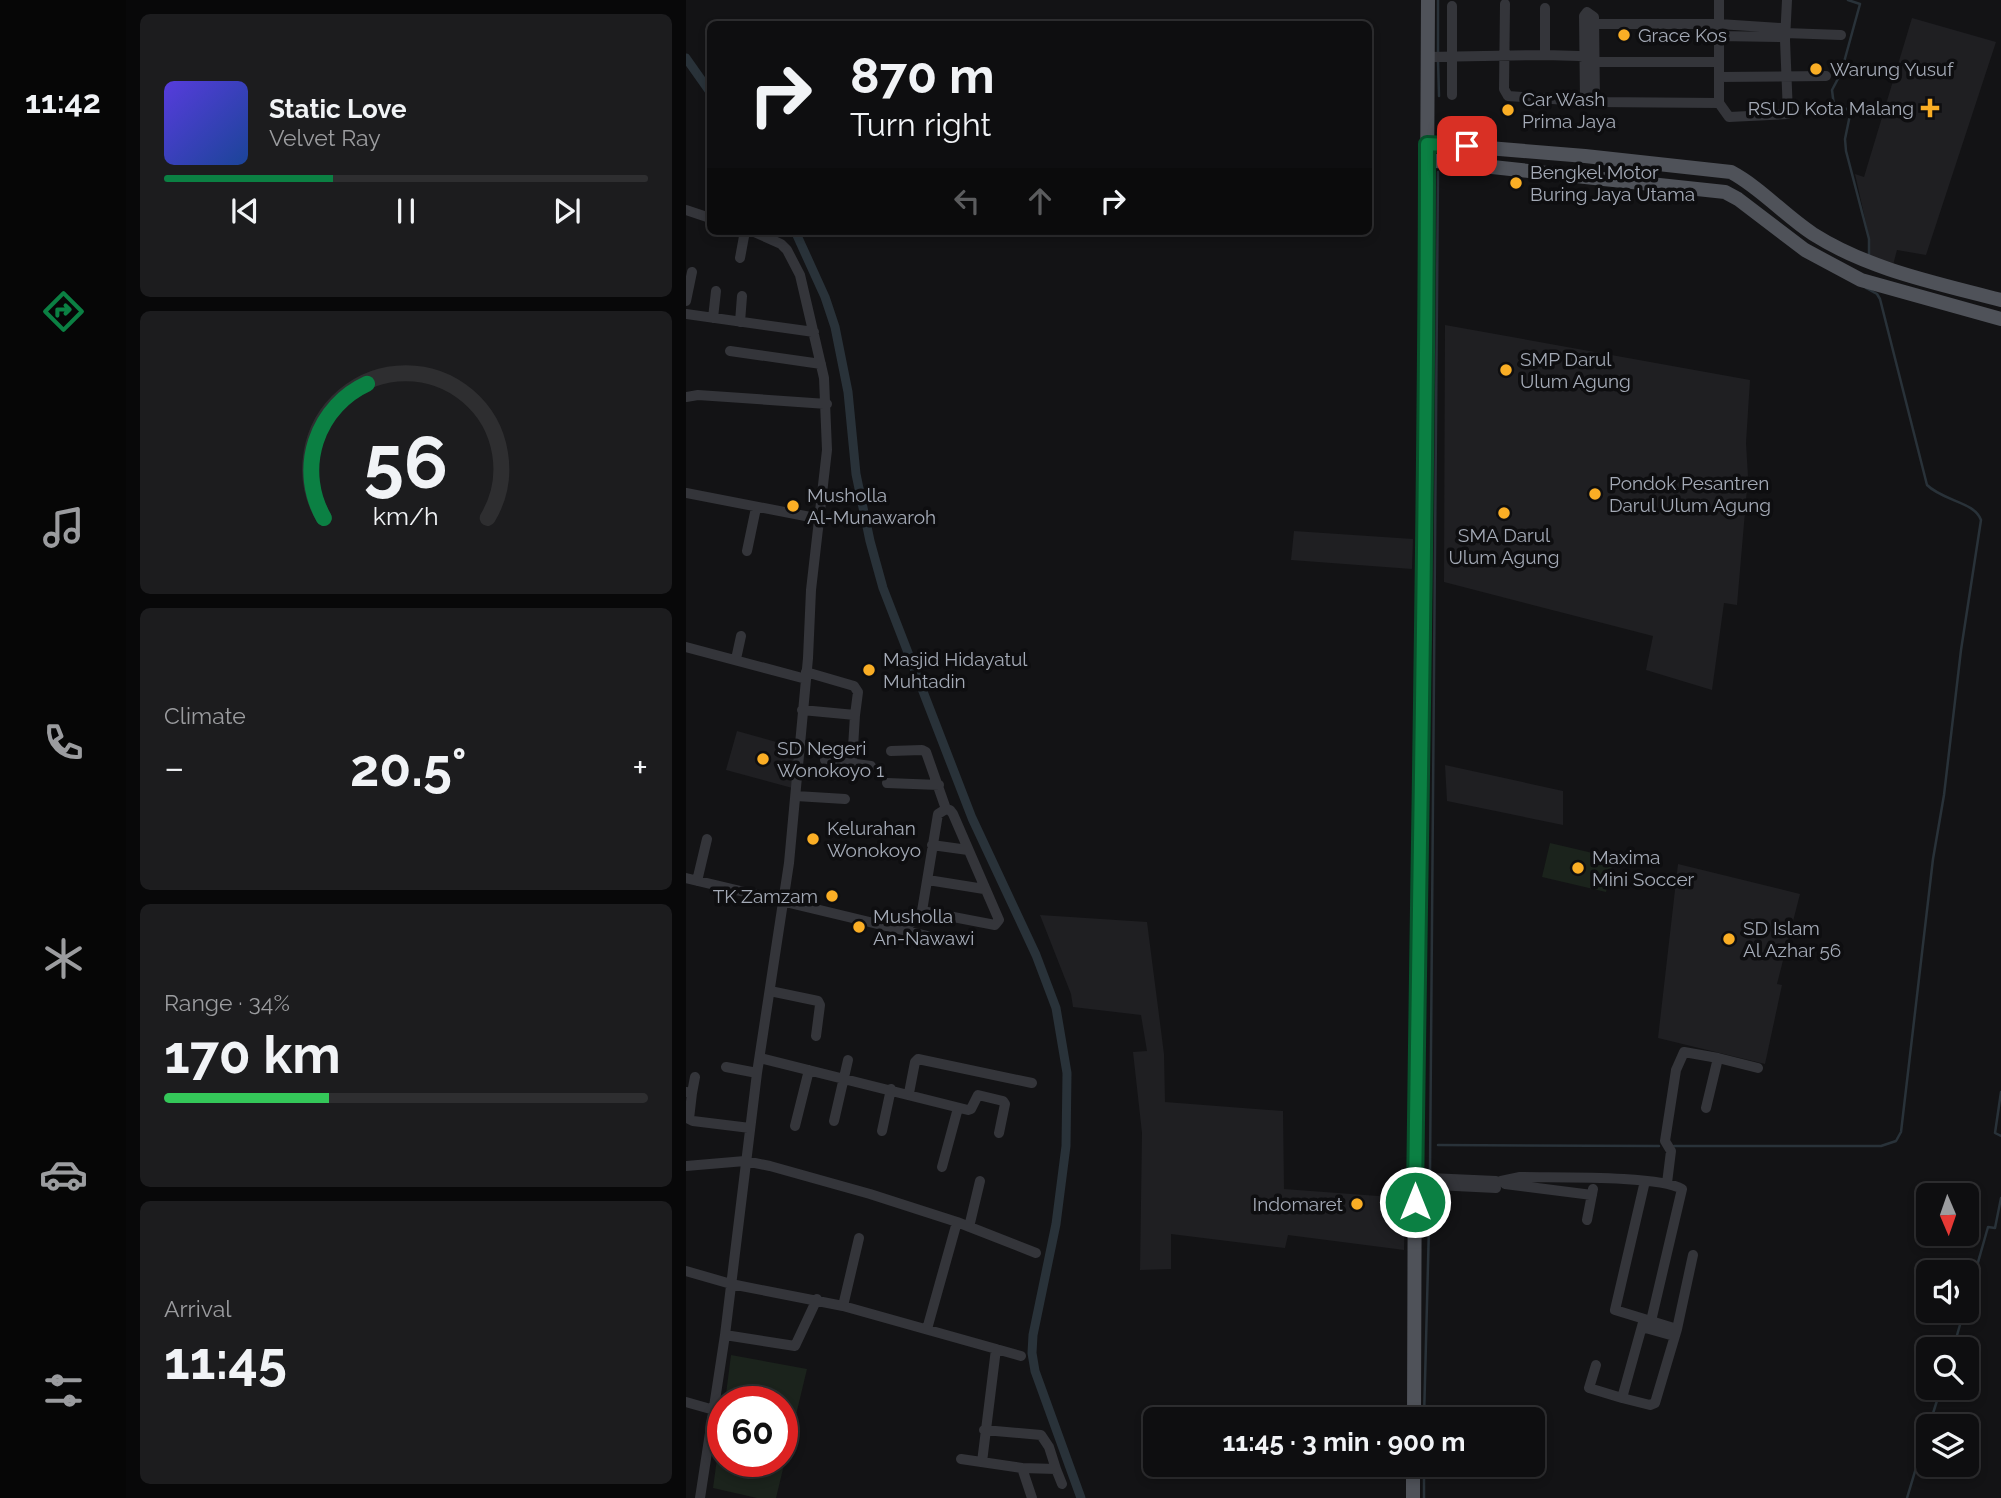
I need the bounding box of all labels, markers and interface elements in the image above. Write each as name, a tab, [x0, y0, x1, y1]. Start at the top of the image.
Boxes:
place label: Grace Kos	[1638, 24, 1727, 46]
marker: Grace Kos	[1616, 27, 1632, 43]
text: 870 m	[850, 47, 995, 104]
icon: right	[735, 49, 826, 140]
place label: Warung Yusuf	[1830, 58, 1954, 80]
marker: Warung Yusuf	[1808, 61, 1824, 77]
text: 11:42	[25, 83, 101, 120]
place label: Car Wash Prima Jaya	[1522, 88, 1616, 132]
text: Static Love	[269, 94, 407, 124]
place label: RSUD Kota Malang	[1748, 97, 1914, 119]
marker: RSUD Kota Malang	[1920, 98, 1940, 118]
marker: Car Wash Prima Jaya	[1500, 102, 1516, 118]
text: Turn right	[850, 106, 991, 143]
pin	[1437, 116, 1497, 176]
text: Velvet Ray	[269, 124, 381, 151]
icon: arrive	[1448, 127, 1486, 165]
place label: Bengkel Motor Buring Jaya Utama	[1530, 161, 1695, 205]
marker: Bengkel Motor Buring Jaya Utama	[1508, 175, 1524, 191]
icon: left	[948, 182, 986, 220]
icon: ahead	[1021, 182, 1059, 220]
icon: right	[1094, 182, 1132, 220]
icon: previous	[226, 192, 264, 230]
icon: pause	[387, 192, 425, 230]
icon: next	[548, 192, 586, 230]
icon: directions	[39, 287, 88, 336]
place label: SMP Darul Ulum Agung	[1520, 348, 1631, 392]
marker: SMP Darul Ulum Agung	[1498, 362, 1514, 378]
text: 56	[364, 421, 448, 506]
place label: Pondok Pesantren Darul Ulum Agung	[1609, 472, 1771, 516]
place label: Musholla Al-Munawaroh	[807, 484, 936, 528]
marker: Pondok Pesantren Darul Ulum Agung	[1587, 486, 1603, 502]
marker: Musholla Al-Munawaroh	[785, 498, 801, 514]
text: km/h	[373, 501, 439, 531]
icon: music	[39, 503, 88, 552]
marker: SMA Darul Ulum Agung	[1496, 505, 1512, 521]
place label: SMA Darul Ulum Agung	[1449, 524, 1559, 568]
place label: Masjid Hidayatul Muhtadin	[883, 648, 1028, 692]
marker: Masjid Hidayatul Muhtadin	[861, 662, 877, 678]
text: Climate	[164, 702, 246, 729]
icon: phone	[39, 718, 88, 767]
text: 20.5°	[350, 737, 467, 798]
place label: SD Negeri Wonokoyo 1	[777, 737, 884, 781]
text: −	[164, 745, 184, 790]
text: +	[632, 745, 648, 790]
marker: SD Negeri Wonokoyo 1	[755, 751, 771, 767]
place label: Kelurahan Wonokoyo	[827, 817, 921, 861]
marker: Kelurahan Wonokoyo	[805, 831, 821, 847]
place label: Maxima Mini Soccer	[1592, 846, 1695, 890]
marker: Maxima Mini Soccer	[1570, 860, 1586, 876]
place label: TK Zamzam	[713, 885, 818, 907]
marker: TK Zamzam	[824, 888, 840, 904]
place label: Musholla An-Nawawi	[873, 905, 974, 949]
place label: SD Islam Al Azhar 56	[1743, 917, 1841, 961]
marker: Musholla An-Nawawi	[851, 919, 867, 935]
marker: SD Islam Al Azhar 56	[1721, 931, 1737, 947]
icon: climate	[39, 934, 88, 983]
text: Range · 34%	[164, 989, 290, 1016]
text: 170 km	[164, 1024, 341, 1085]
icon: car	[39, 1150, 88, 1199]
position arrow	[1378, 1165, 1452, 1239]
north arrow	[1916, 1183, 1979, 1246]
map controls	[1916, 1183, 1979, 1477]
place label: Indomaret	[1252, 1193, 1344, 1215]
marker: Indomaret	[1349, 1196, 1365, 1212]
button: sound	[1916, 1260, 1979, 1323]
text: Arrival	[164, 1295, 231, 1322]
text: 11:45	[164, 1330, 287, 1391]
button: search	[1916, 1337, 1979, 1400]
icon: filters	[39, 1366, 88, 1415]
speed limit sign: 60	[707, 1386, 798, 1477]
button: layers	[1916, 1414, 1979, 1477]
text: 11:45 · 3 min · 900 m	[1223, 1427, 1466, 1457]

